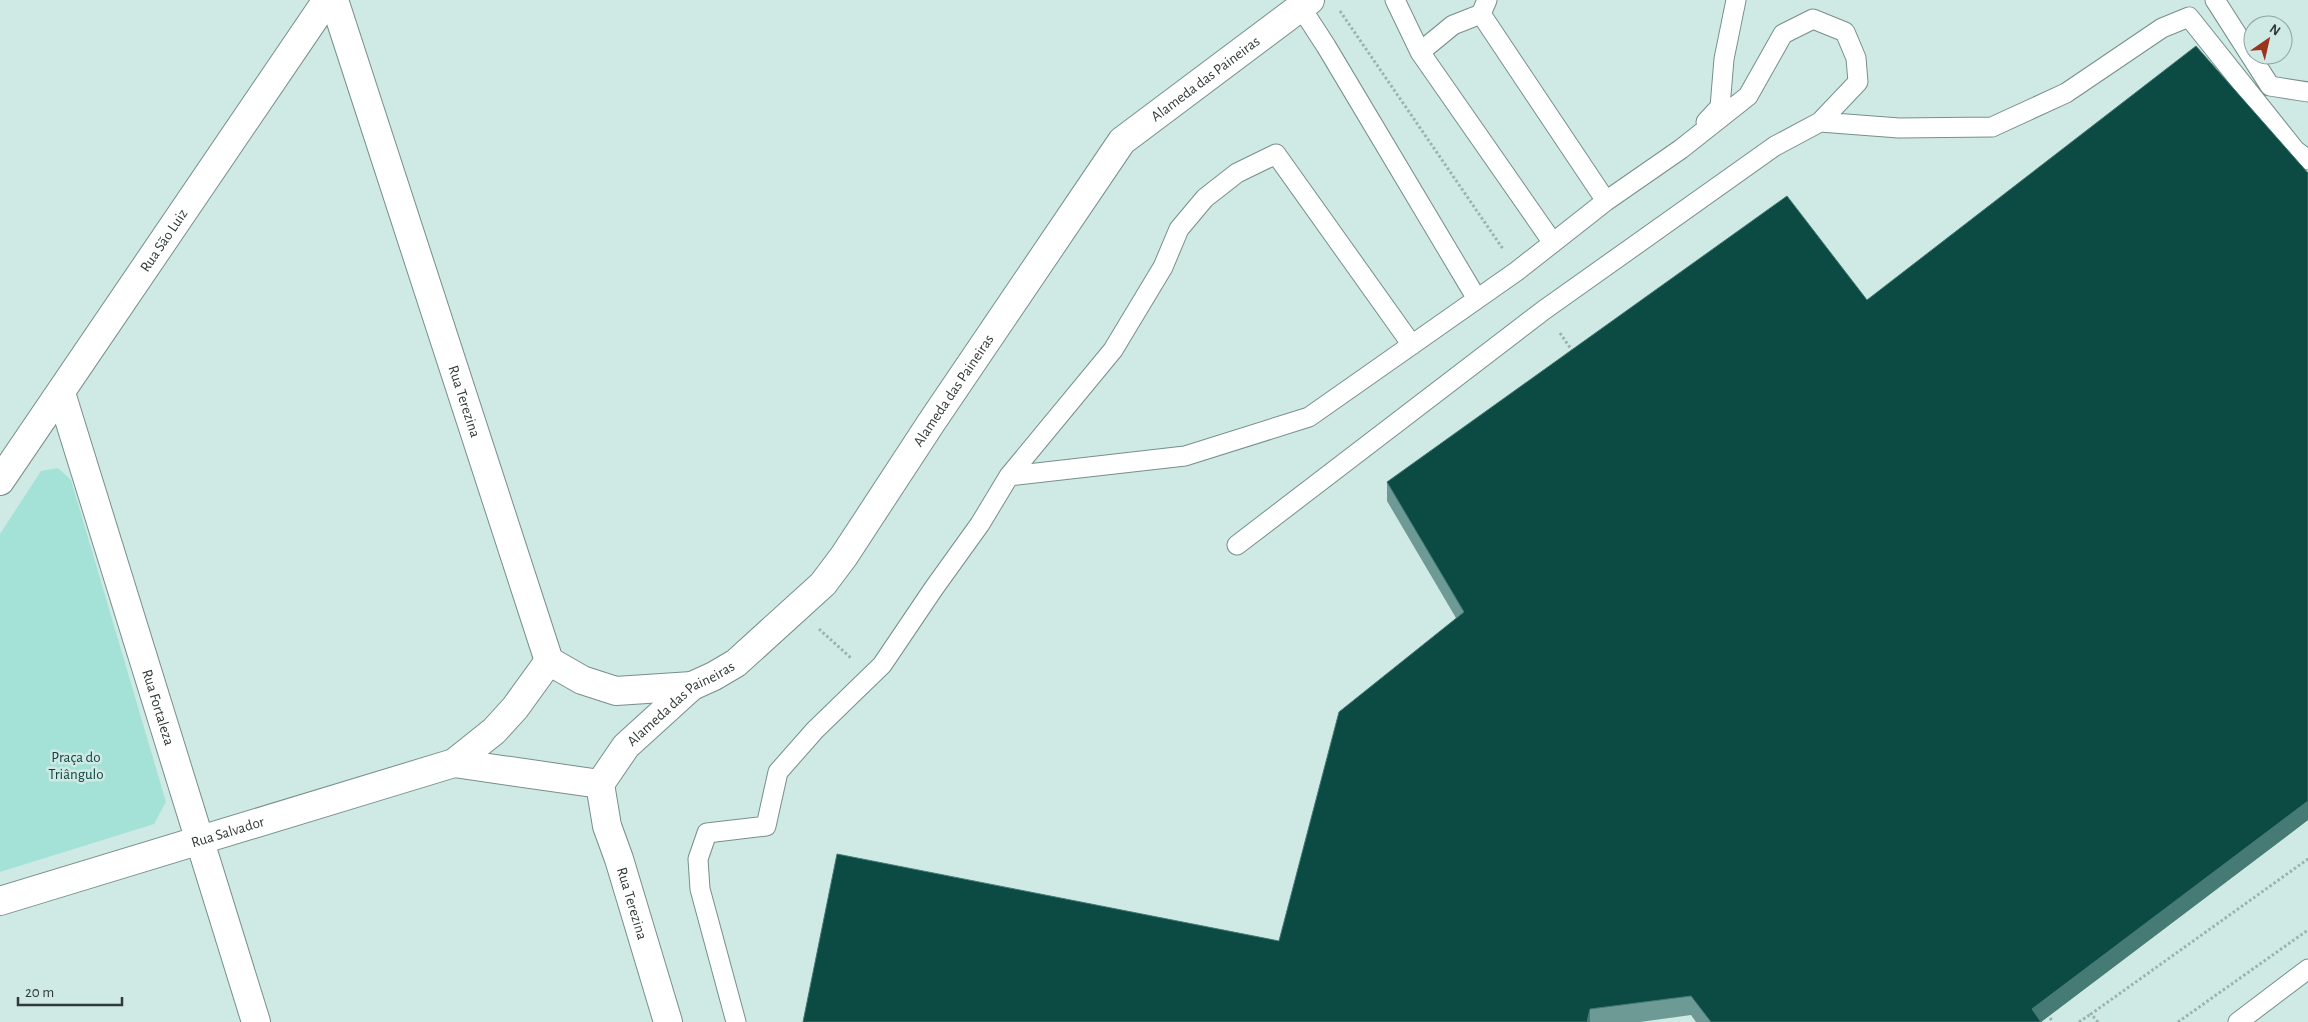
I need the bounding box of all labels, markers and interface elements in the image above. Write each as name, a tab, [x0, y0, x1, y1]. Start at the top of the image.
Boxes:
north arrow	[2243, 15, 2293, 65]
text: N	[2267, 22, 2283, 39]
street label: Alameda das Paineiras	[1148, 34, 1263, 124]
street label: Rua São Luiz	[137, 206, 191, 275]
street label: Alameda das Paineiras	[911, 332, 997, 449]
street label: Rua Terezina	[445, 364, 483, 439]
street label: Alameda das Paineiras	[624, 659, 737, 749]
street label: Rua Fortaleza	[139, 668, 177, 747]
park label: Praça do Triângulo	[48, 750, 104, 782]
street label: Rua Salvador	[190, 814, 266, 850]
street label: Rua Terezina	[614, 866, 650, 941]
scale bar	[18, 974, 121, 1006]
text: 20 m	[25, 985, 54, 1000]

